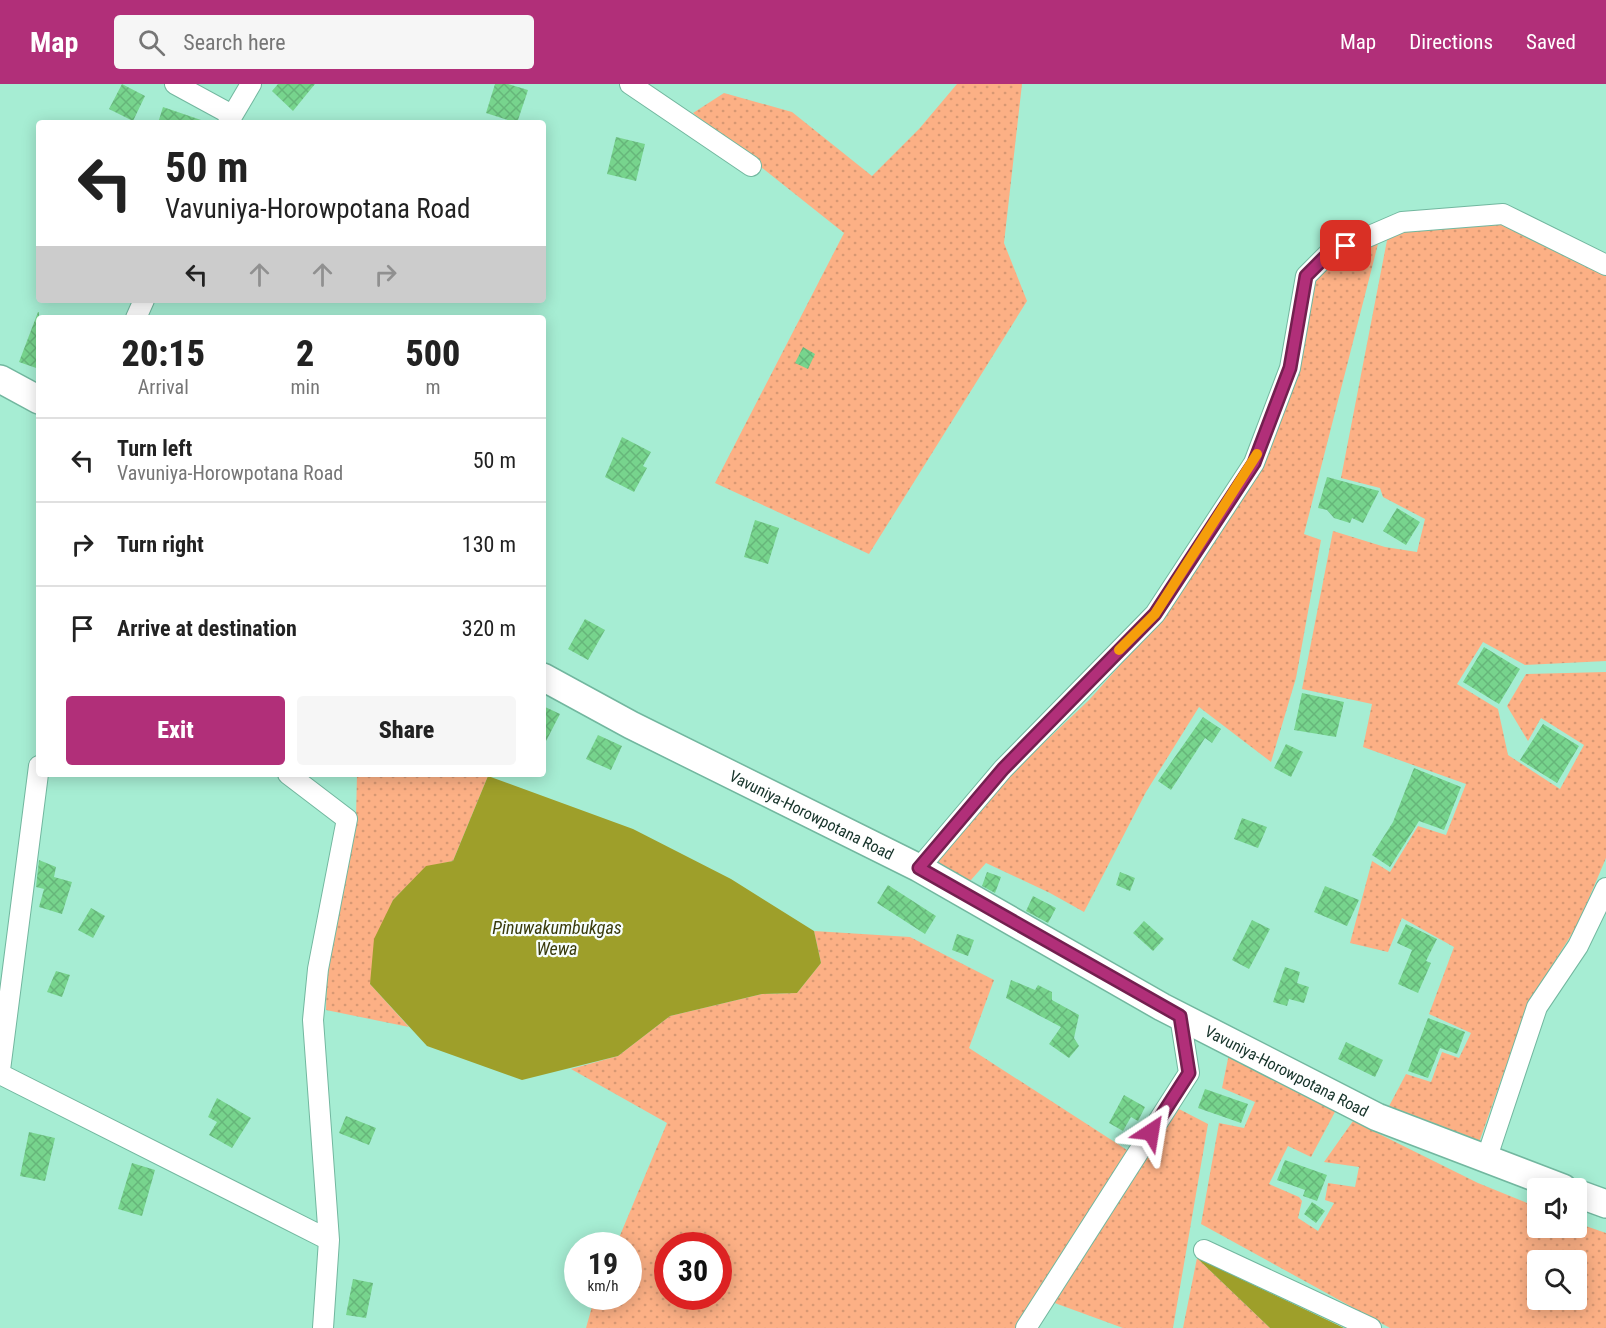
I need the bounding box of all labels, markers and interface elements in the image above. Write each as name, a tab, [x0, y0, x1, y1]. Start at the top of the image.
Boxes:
search box	[114, 15, 534, 69]
text: Map	[30, 26, 78, 59]
icon: search	[135, 26, 168, 59]
text: Search here	[183, 30, 286, 55]
text: Map	[1340, 30, 1376, 54]
text: Directions	[1409, 30, 1493, 54]
text: Saved	[1526, 30, 1576, 54]
text: 50 m	[165, 143, 248, 192]
icon: left	[66, 144, 144, 222]
text: Vavuniya-Horowpotana Road	[165, 193, 470, 225]
pin	[1320, 220, 1371, 271]
icon: arrive	[1329, 229, 1362, 262]
icon: left	[180, 258, 213, 291]
icon: ahead	[243, 258, 276, 291]
icon: ahead	[306, 258, 339, 291]
icon: right	[369, 258, 402, 291]
text: 20:15	[122, 333, 205, 375]
text: 2	[296, 333, 314, 375]
text: 500	[405, 333, 460, 375]
text: Arrival	[138, 375, 189, 399]
text: min	[291, 375, 320, 399]
text: m	[425, 375, 440, 399]
text: Turn left	[117, 436, 192, 461]
icon: left	[66, 444, 99, 477]
text: 50 m	[473, 448, 516, 473]
text: Vavuniya-Horowpotana Road	[117, 461, 343, 485]
icon: right	[66, 528, 99, 561]
text: Turn right	[117, 532, 204, 557]
text: 130 m	[462, 532, 516, 557]
icon: arrive	[66, 612, 99, 645]
text: Arrive at destination	[117, 616, 297, 641]
text: 320 m	[462, 616, 516, 641]
button: Exit	[66, 696, 285, 765]
button: Share	[297, 696, 516, 765]
street label: Vavuniya-Horowpotana Road	[726, 766, 897, 864]
water label: Pinuwakumbukgas Wewa	[492, 917, 622, 959]
street label: Vavuniya-Horowpotana Road	[1202, 1022, 1372, 1121]
position arrow	[1119, 1100, 1183, 1164]
map controls	[1527, 1178, 1587, 1310]
button: sound	[1527, 1178, 1587, 1238]
speed limit sign: 30	[654, 1232, 732, 1310]
text: 19	[588, 1246, 618, 1281]
button: search	[1527, 1250, 1587, 1310]
text: km/h	[588, 1277, 618, 1295]

